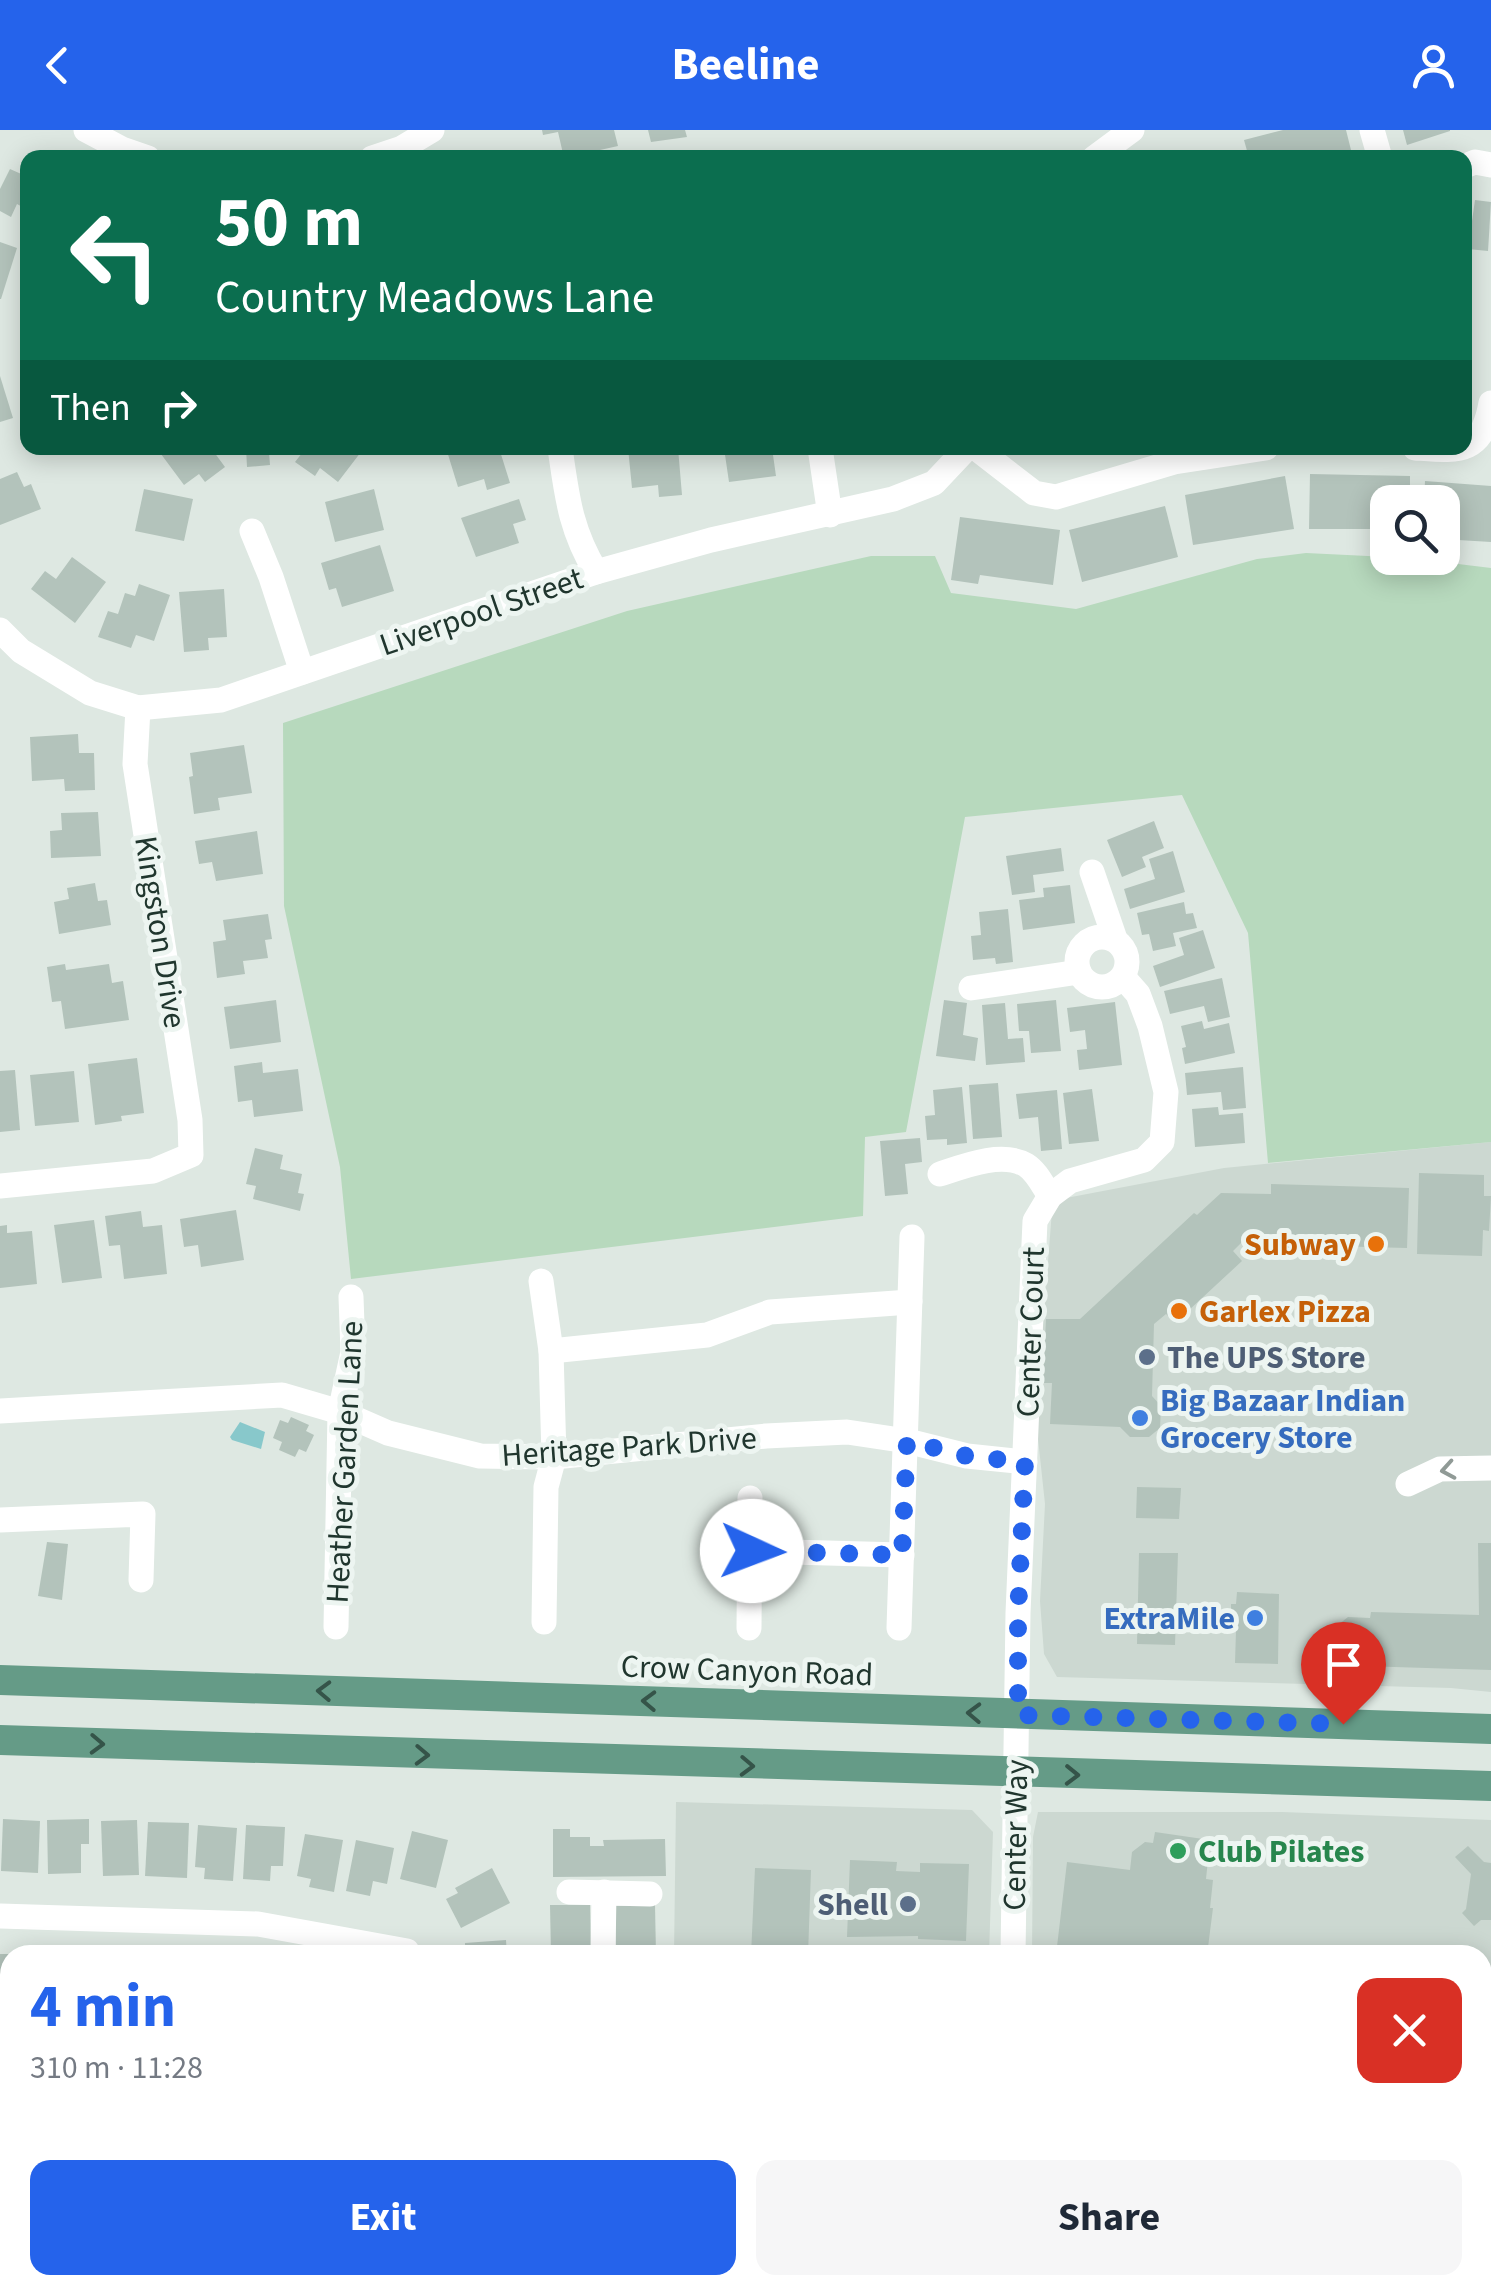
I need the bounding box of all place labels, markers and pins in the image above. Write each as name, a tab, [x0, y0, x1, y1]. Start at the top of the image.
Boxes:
place label: Subway	[1244, 1222, 1356, 1268]
marker: Subway	[1365, 1233, 1387, 1255]
place label: Garlex Pizza	[1199, 1289, 1371, 1335]
marker: Garlex Pizza	[1168, 1300, 1190, 1322]
place label: The UPS Store	[1167, 1335, 1366, 1381]
marker: The UPS Store	[1136, 1346, 1158, 1368]
place label: Big Bazaar Indian Grocery Store	[1160, 1378, 1405, 1461]
marker: Big Bazaar Indian Grocery Store	[1129, 1407, 1151, 1429]
place label: ExtraMile	[1103, 1596, 1235, 1642]
marker: ExtraMile	[1244, 1607, 1266, 1629]
pin	[1301, 1622, 1386, 1725]
place label: Club Pilates	[1198, 1829, 1364, 1875]
marker: Club Pilates	[1167, 1840, 1189, 1862]
place label: Shell	[817, 1882, 888, 1928]
marker: Shell	[897, 1893, 919, 1915]

